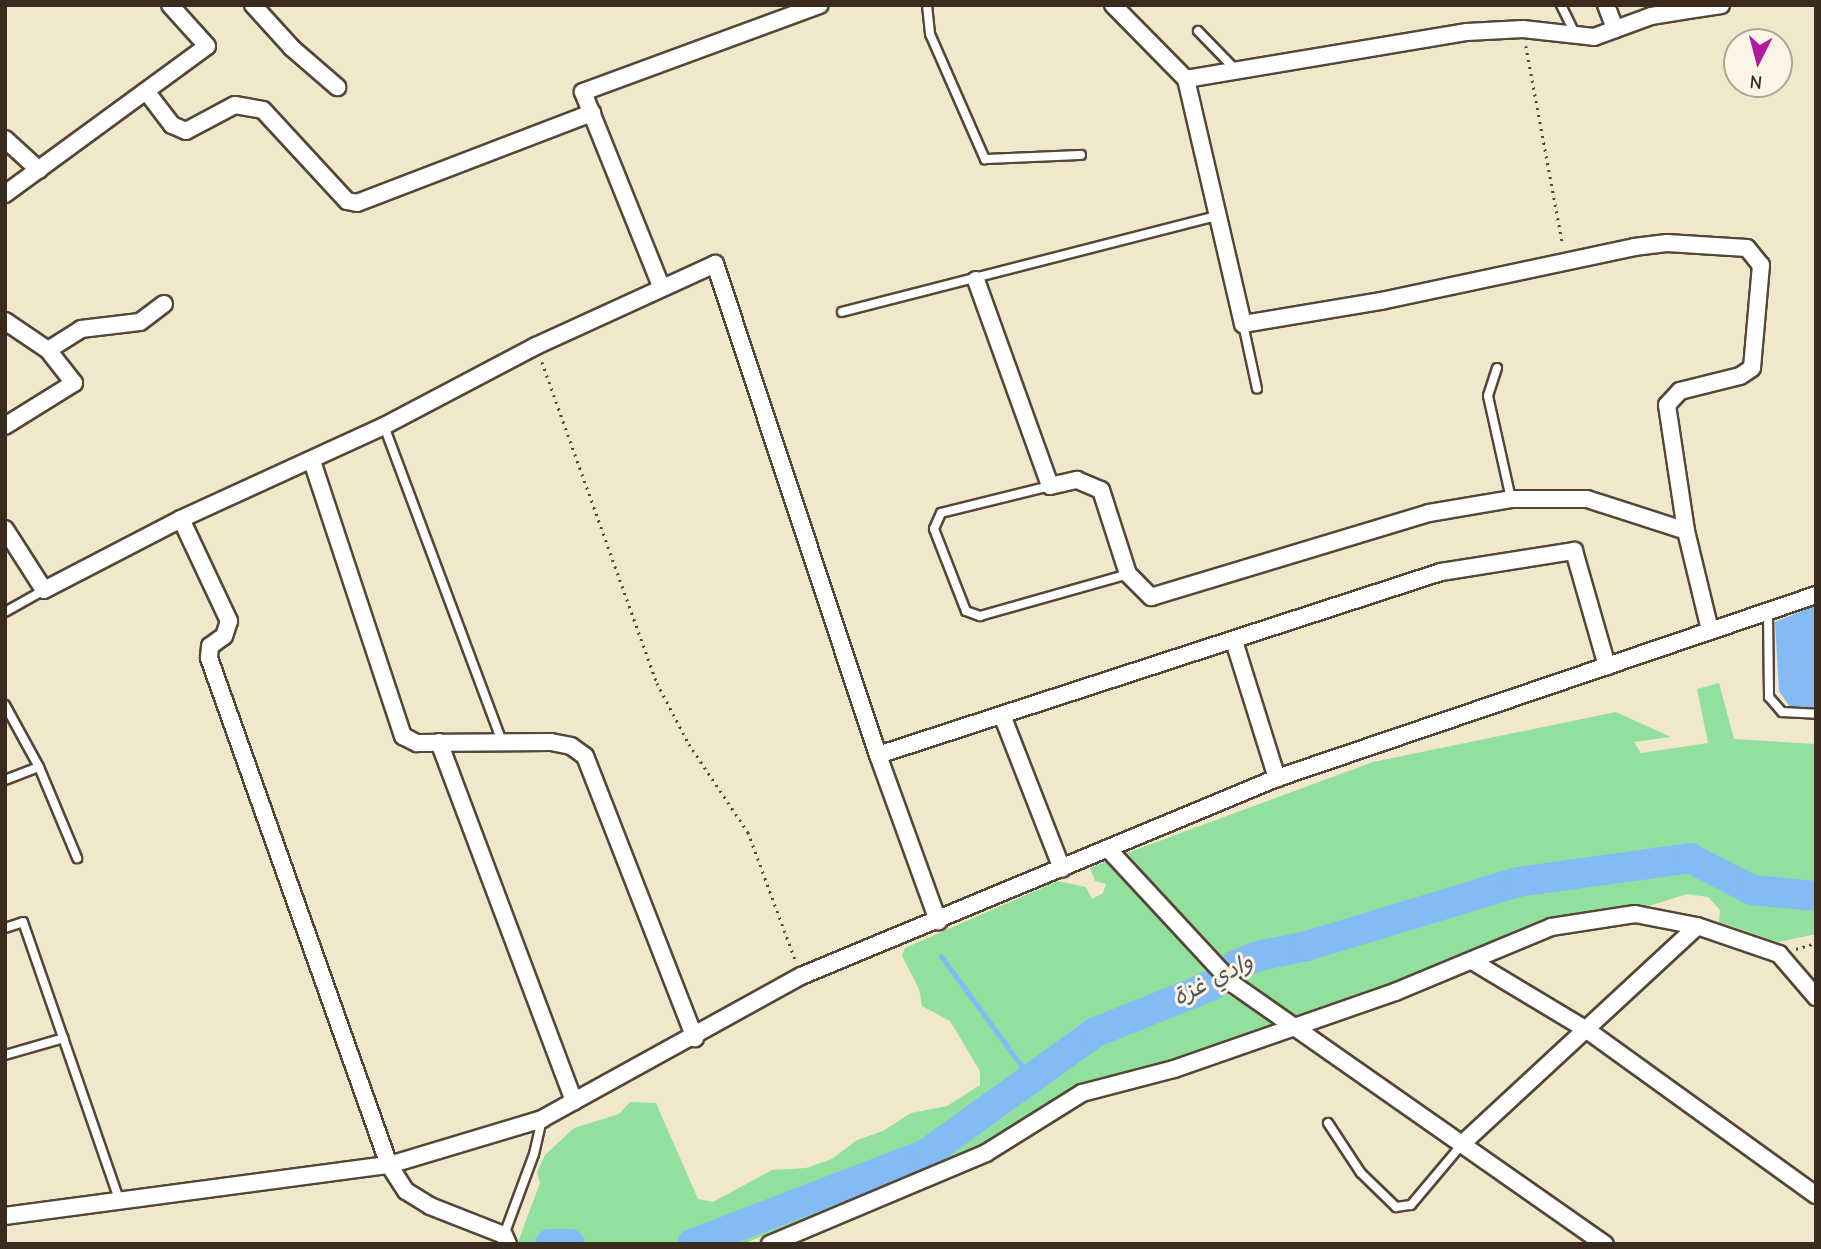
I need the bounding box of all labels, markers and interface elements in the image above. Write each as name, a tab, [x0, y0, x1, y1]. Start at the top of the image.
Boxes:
north arrow	[1723, 28, 1793, 98]
text: N	[1749, 70, 1763, 93]
water label: وادي غزة	[1168, 948, 1258, 1012]

